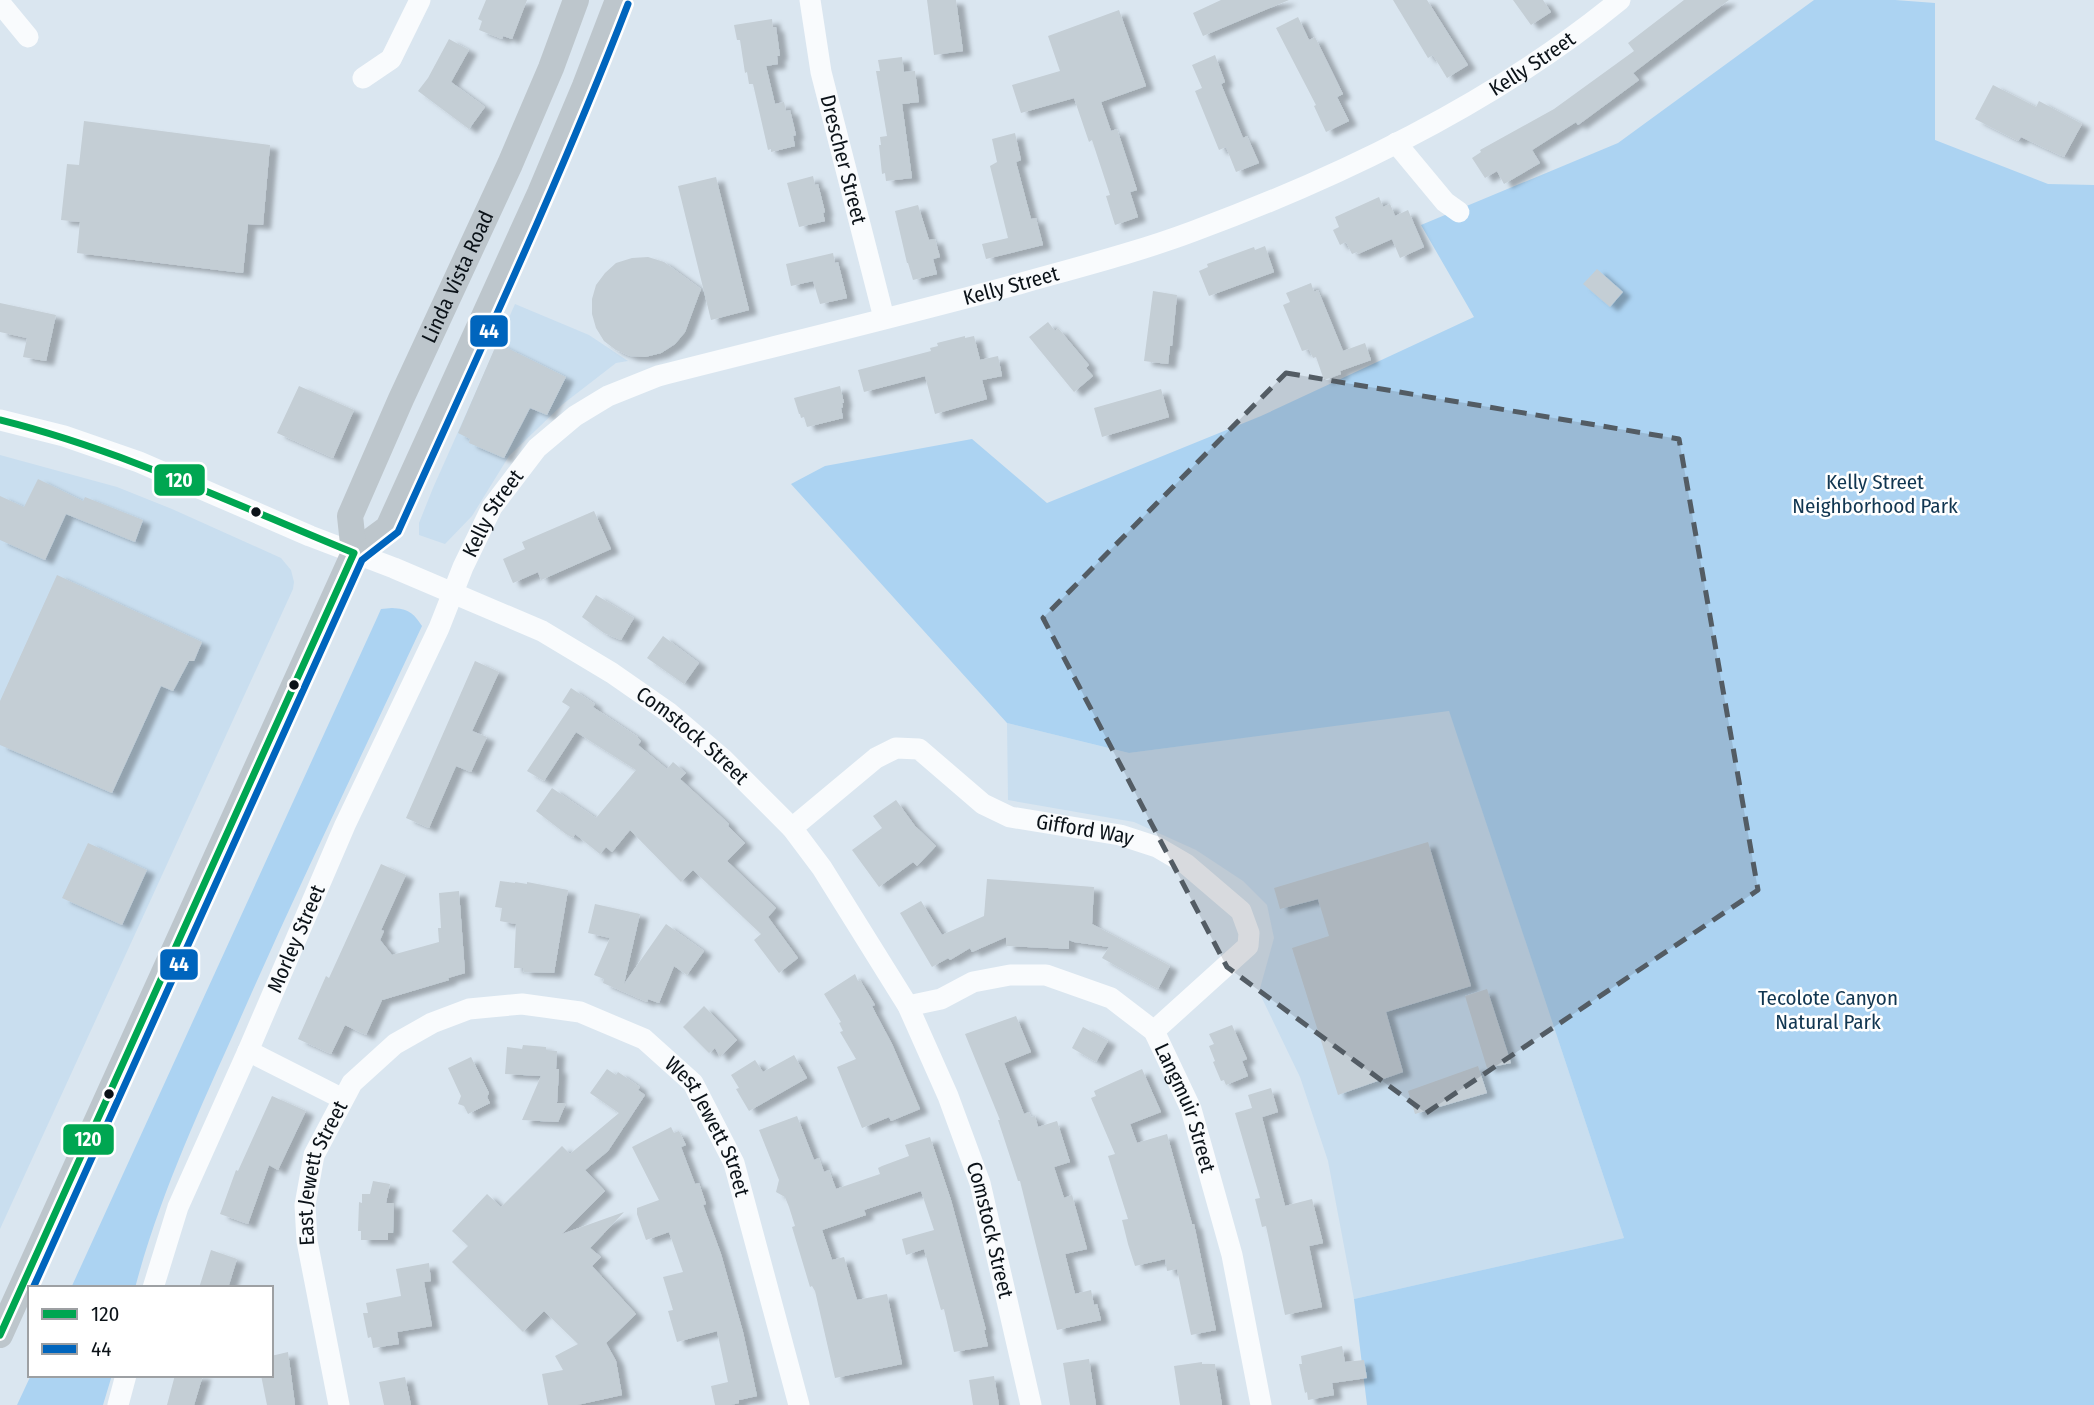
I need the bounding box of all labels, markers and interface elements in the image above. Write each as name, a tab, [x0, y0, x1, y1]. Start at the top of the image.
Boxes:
street label: Kelly Street	[1484, 26, 1581, 102]
street label: Drescher Street	[814, 92, 872, 227]
street label: Linda Vista Road	[416, 207, 500, 347]
street label: Kelly Street	[961, 260, 1062, 311]
line badge: 44	[469, 314, 509, 348]
text: 44	[479, 320, 499, 343]
line badge: 120	[153, 463, 206, 497]
street label: Kelly Street	[457, 464, 529, 561]
text: 120	[165, 469, 193, 492]
park label: Kelly Street Neighborhood Park	[1792, 469, 1958, 519]
unlabelled marker	[249, 505, 263, 519]
unlabelled marker	[287, 678, 301, 692]
street label: Comstock Street	[631, 681, 754, 790]
street label: Gifford Way	[1034, 808, 1138, 852]
street label: Morley Street	[262, 881, 331, 997]
line badge: 44	[159, 948, 199, 981]
text: 44	[169, 953, 189, 976]
park label: Tecolote Canyon Natural Park	[1758, 985, 1898, 1035]
street label: Langmuir Street	[1149, 1039, 1221, 1175]
street label: West Jewett Street	[660, 1051, 755, 1199]
unlabelled marker	[102, 1087, 116, 1101]
street label: East Jewett Street	[292, 1096, 353, 1246]
line badge: 120	[62, 1123, 115, 1156]
text: 120	[74, 1128, 102, 1151]
street label: Comstock Street	[960, 1158, 1019, 1301]
legend	[28, 1286, 273, 1377]
text: 120	[91, 1301, 119, 1327]
text: 44	[91, 1336, 111, 1362]

